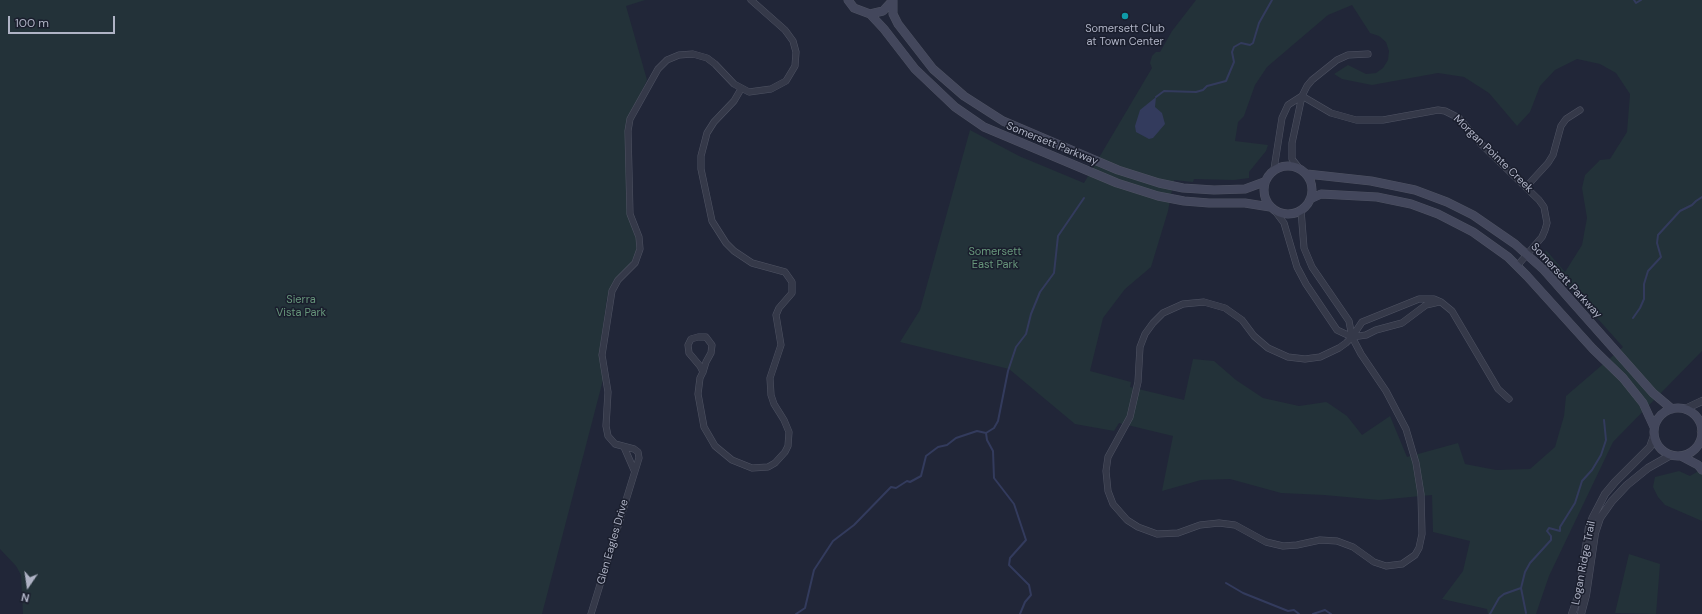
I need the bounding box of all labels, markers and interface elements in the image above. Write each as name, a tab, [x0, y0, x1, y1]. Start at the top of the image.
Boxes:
scale bar	[10, 8, 117, 34]
marker: Somersett Club at Town Center	[1120, 11, 1130, 21]
text: 100 m	[15, 15, 49, 31]
place label: Somersett Club at Town Center	[1085, 22, 1165, 48]
street label: Morgan Pointe Creek	[1450, 113, 1536, 195]
street label: Somersett Parkway	[1004, 120, 1100, 168]
street label: Somersett Parkway	[1528, 241, 1604, 321]
park label: Somersett East Park	[968, 245, 1022, 271]
park label: Sierra Vista Park	[276, 293, 326, 319]
street label: Glen Eagles Drive	[595, 498, 631, 586]
street label: Logan Ridge Trail	[1569, 520, 1599, 606]
north arrow	[8, 566, 48, 606]
text: N	[20, 590, 31, 605]

